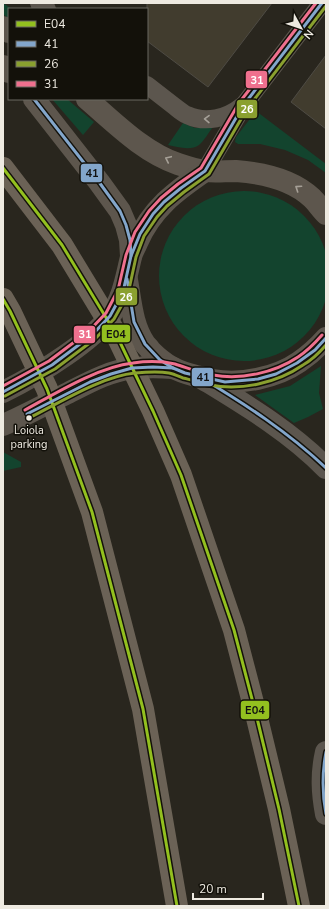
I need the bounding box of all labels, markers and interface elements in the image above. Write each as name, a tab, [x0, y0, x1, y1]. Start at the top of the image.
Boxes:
legend	[8, 8, 148, 100]
north arrow	[281, 8, 321, 48]
text: E04	[44, 16, 65, 32]
text: N	[300, 26, 317, 42]
text: 41	[44, 36, 58, 52]
text: 26	[44, 56, 58, 72]
line badge: 31	[245, 70, 268, 89]
text: 31	[250, 73, 264, 88]
text: 31	[44, 76, 58, 92]
line badge: 26	[236, 99, 258, 119]
text: 26	[240, 102, 254, 117]
one-way arrow	[204, 115, 210, 123]
one-way arrow	[164, 156, 172, 164]
line badge: 41	[80, 163, 103, 183]
text: 41	[85, 166, 99, 181]
one-way arrow	[295, 186, 302, 193]
line badge: 26	[115, 287, 138, 306]
text: 26	[119, 290, 133, 305]
line badge: E04	[101, 324, 131, 343]
line badge: 31	[73, 325, 96, 344]
text: 31	[78, 327, 92, 342]
text: E04	[106, 327, 126, 342]
line badge: 41	[191, 367, 214, 387]
text: 41	[196, 370, 210, 385]
marker: Loiola parking	[24, 413, 34, 423]
place label: Loiola parking	[11, 423, 47, 452]
line badge: E04	[240, 700, 270, 720]
text: E04	[245, 703, 265, 718]
scale bar	[193, 875, 263, 901]
text: 20 m	[199, 881, 227, 897]

